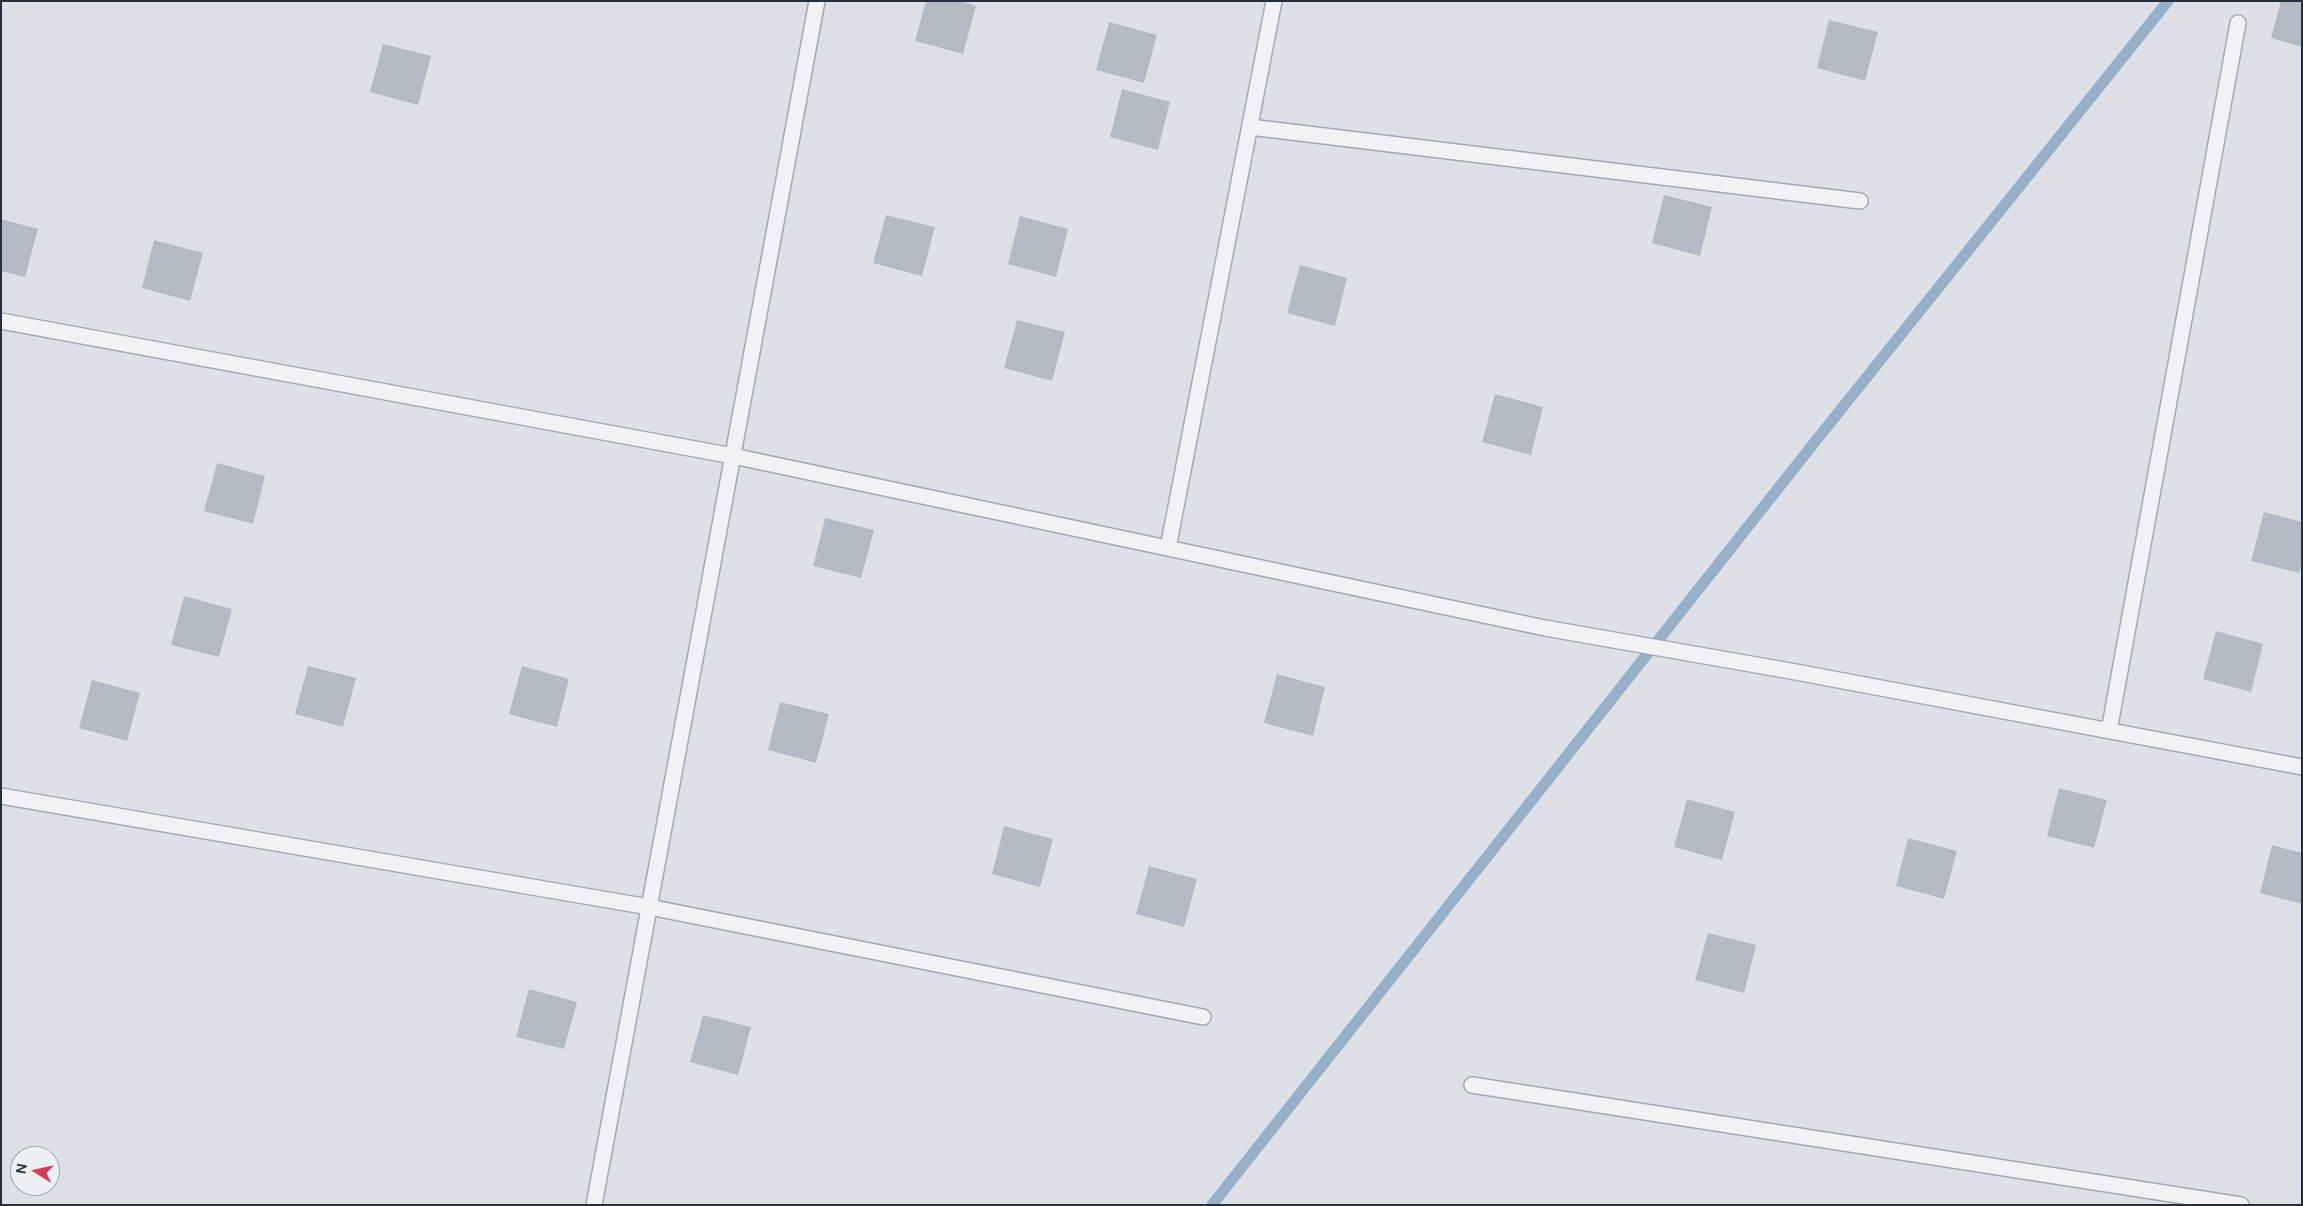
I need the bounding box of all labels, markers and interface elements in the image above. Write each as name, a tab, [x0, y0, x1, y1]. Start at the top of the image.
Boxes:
north arrow	[10, 1146, 60, 1196]
text: N	[11, 1162, 31, 1175]

